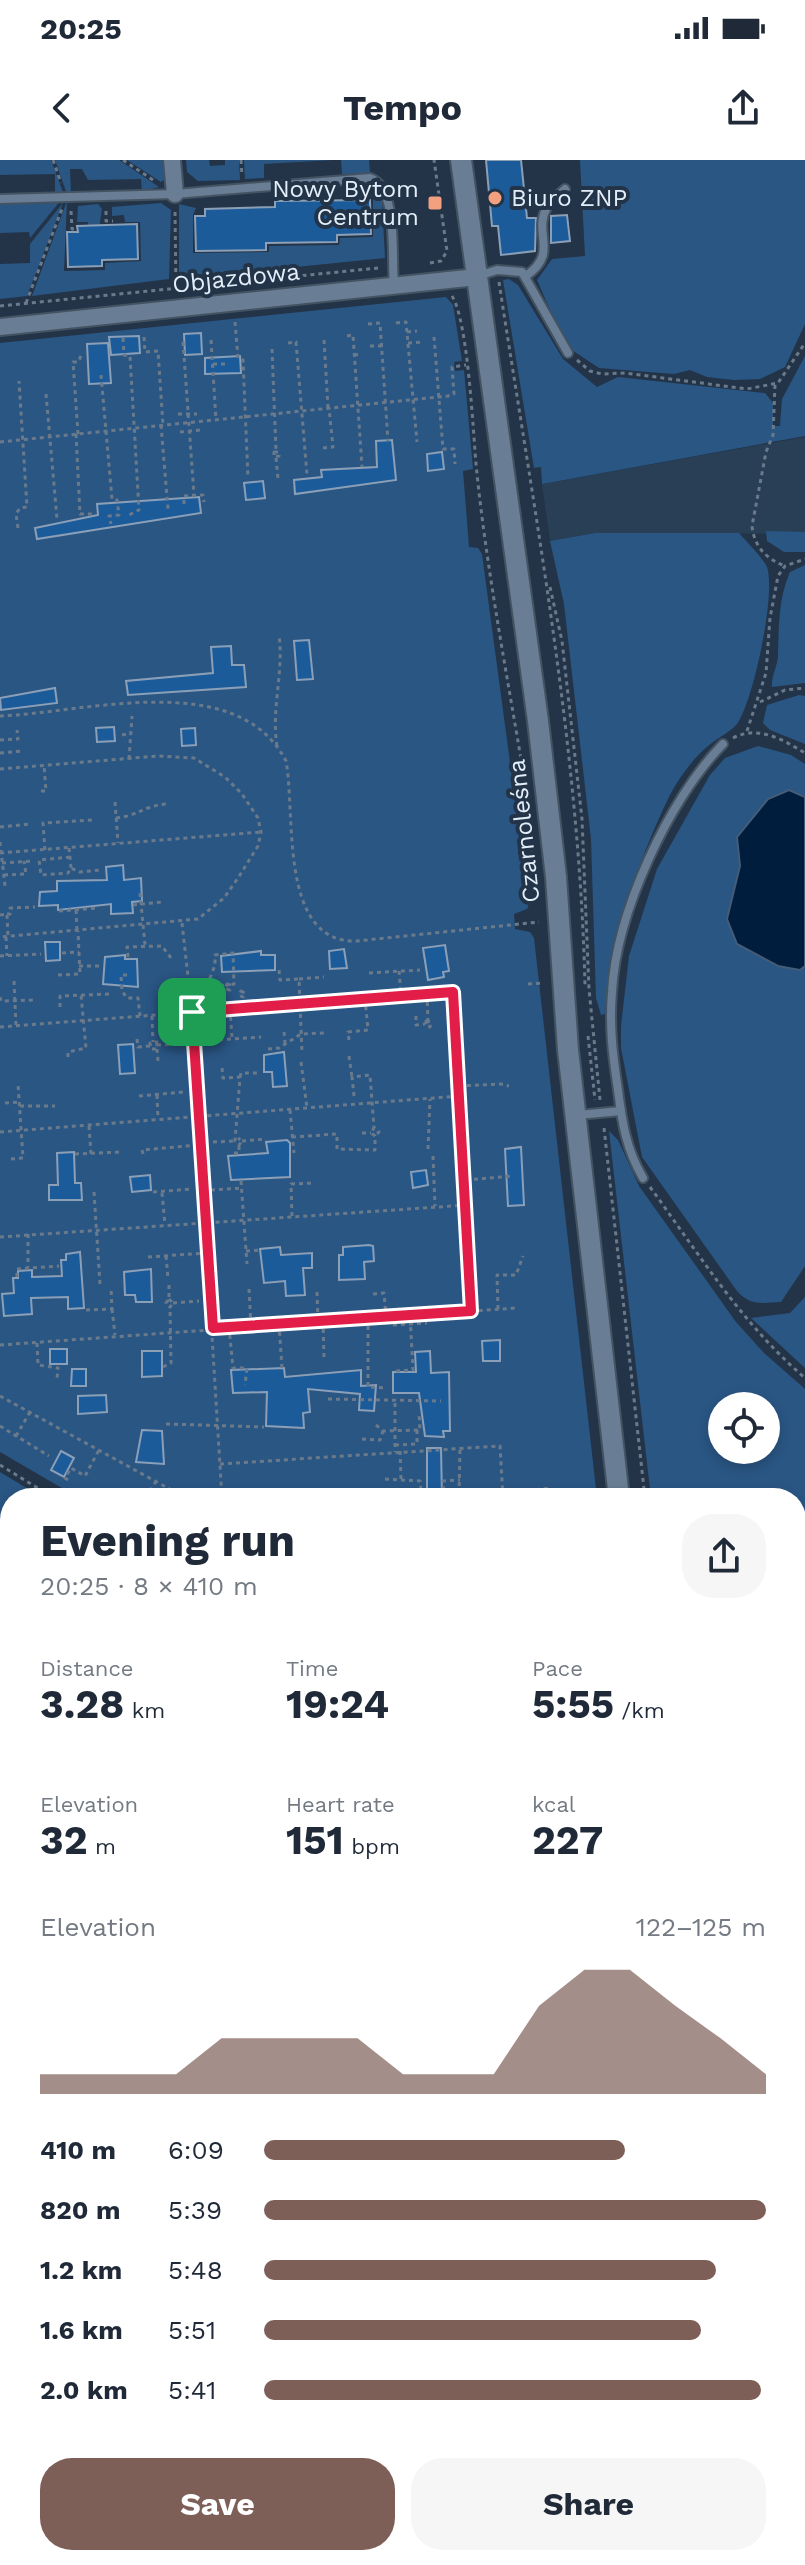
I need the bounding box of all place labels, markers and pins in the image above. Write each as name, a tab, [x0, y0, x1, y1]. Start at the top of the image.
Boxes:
place label: Nowy Bytom Centrum	[272, 175, 419, 231]
place label: Biuro ZNP	[511, 184, 627, 212]
marker: Biuro ZNP	[486, 189, 504, 207]
marker: Nowy Bytom Centrum	[426, 194, 444, 212]
pin	[158, 978, 226, 1046]

